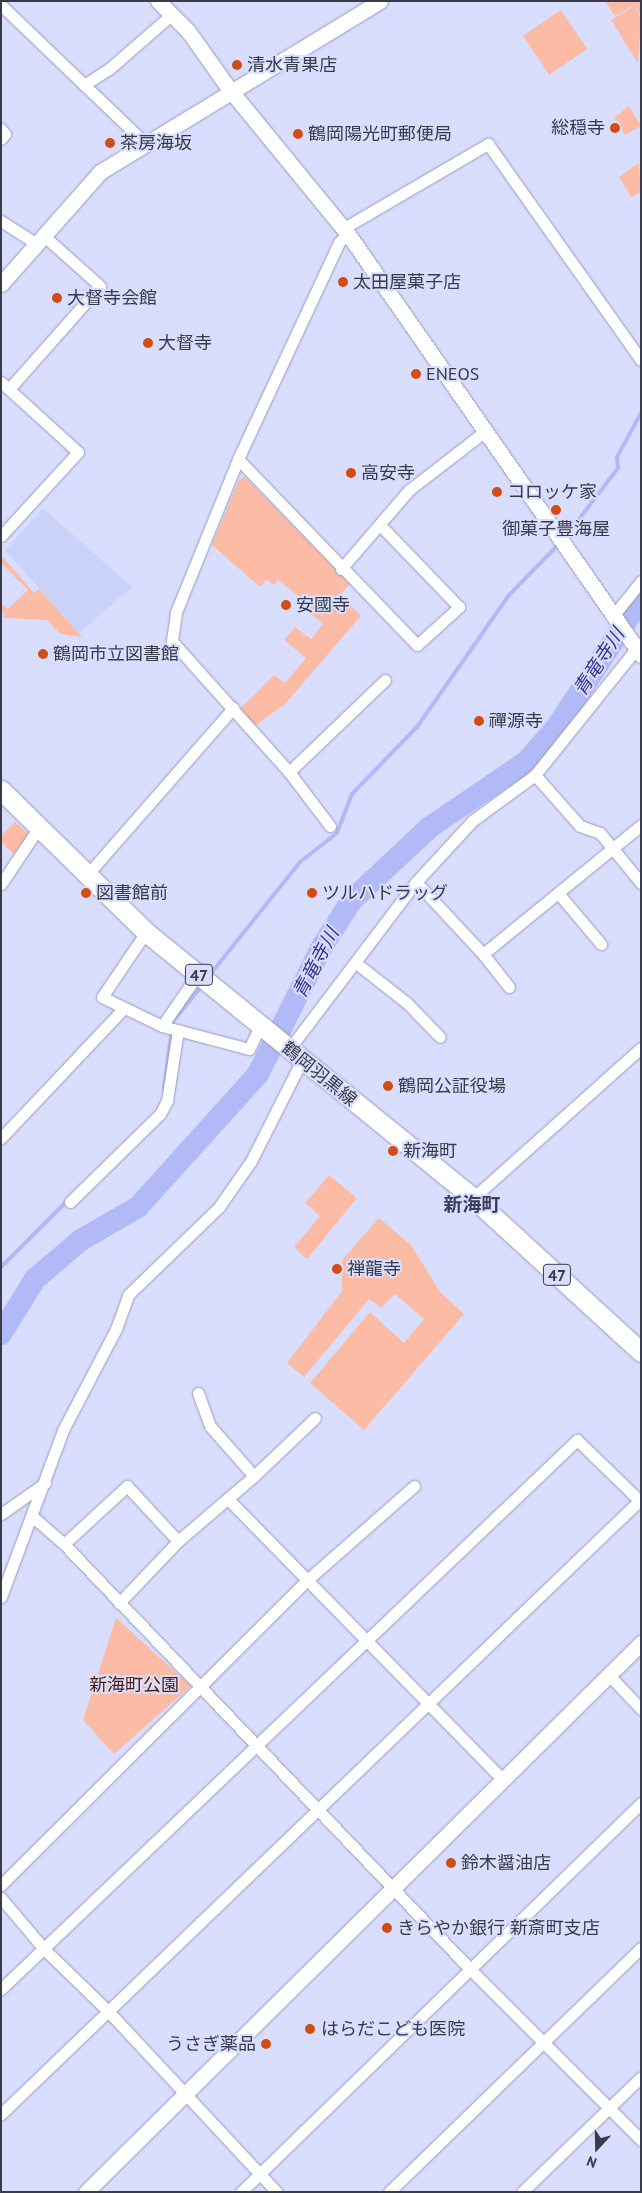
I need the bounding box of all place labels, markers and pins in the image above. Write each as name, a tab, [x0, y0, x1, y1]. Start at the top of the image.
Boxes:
place label: 清水青果店	[247, 54, 337, 76]
marker: 清水青果店	[231, 59, 243, 71]
place label: 総穏寺	[551, 117, 605, 139]
marker: 総穏寺	[609, 122, 621, 134]
place label: 鶴岡陽光町郵便局	[308, 123, 452, 145]
marker: 鶴岡陽光町郵便局	[292, 128, 304, 140]
place label: 茶房海坂	[120, 132, 192, 154]
marker: 茶房海坂	[104, 137, 116, 149]
place label: 太田屋菓子店	[353, 271, 461, 293]
marker: 太田屋菓子店	[337, 276, 349, 288]
place label: 大督寺会館	[67, 287, 157, 309]
marker: 大督寺会館	[51, 292, 63, 304]
place label: 大督寺	[158, 332, 212, 354]
marker: 大督寺	[142, 337, 154, 349]
place label: ENEOS	[426, 363, 479, 385]
marker: ENEOS	[410, 368, 422, 380]
place label: 高安寺	[361, 462, 415, 484]
marker: 高安寺	[345, 467, 357, 479]
place label: コロッケ家	[507, 481, 597, 503]
marker: コロッケ家	[491, 486, 503, 498]
marker: 御菓子豊海屋	[550, 504, 562, 516]
place label: 御菓子豊海屋	[502, 518, 610, 540]
place label: 安國寺	[296, 594, 350, 616]
marker: 安國寺	[280, 599, 292, 611]
place label: 鶴岡市立図書館	[53, 643, 179, 665]
marker: 鶴岡市立図書館	[37, 648, 49, 660]
place label: 禪源寺	[489, 710, 543, 732]
marker: 禪源寺	[473, 715, 485, 727]
place label: 図書館前	[96, 882, 168, 904]
place label: ツルハドラッグ	[322, 882, 448, 904]
marker: 図書館前	[80, 887, 92, 899]
marker: ツルハドラッグ	[306, 887, 318, 899]
place label: 鶴岡公証役場	[398, 1075, 506, 1097]
marker: 鶴岡公証役場	[382, 1080, 394, 1092]
place label: 新海町	[403, 1140, 457, 1162]
marker: 新海町	[387, 1145, 399, 1157]
place label: 禅龍寺	[347, 1258, 401, 1280]
marker: 禅龍寺	[331, 1263, 343, 1275]
place label: 鈴木醤油店	[461, 1852, 551, 1874]
marker: 鈴木醤油店	[445, 1857, 457, 1869]
place label: きらやか銀行 新斎町支店	[397, 1917, 600, 1939]
marker: きらやか銀行 新斎町支店	[381, 1922, 393, 1934]
place label: はらだこども医院	[321, 2018, 465, 2040]
marker: はらだこども医院	[303, 2022, 317, 2036]
place label: うさぎ薬品	[166, 2033, 256, 2055]
marker: うさぎ薬品	[260, 2038, 272, 2050]

